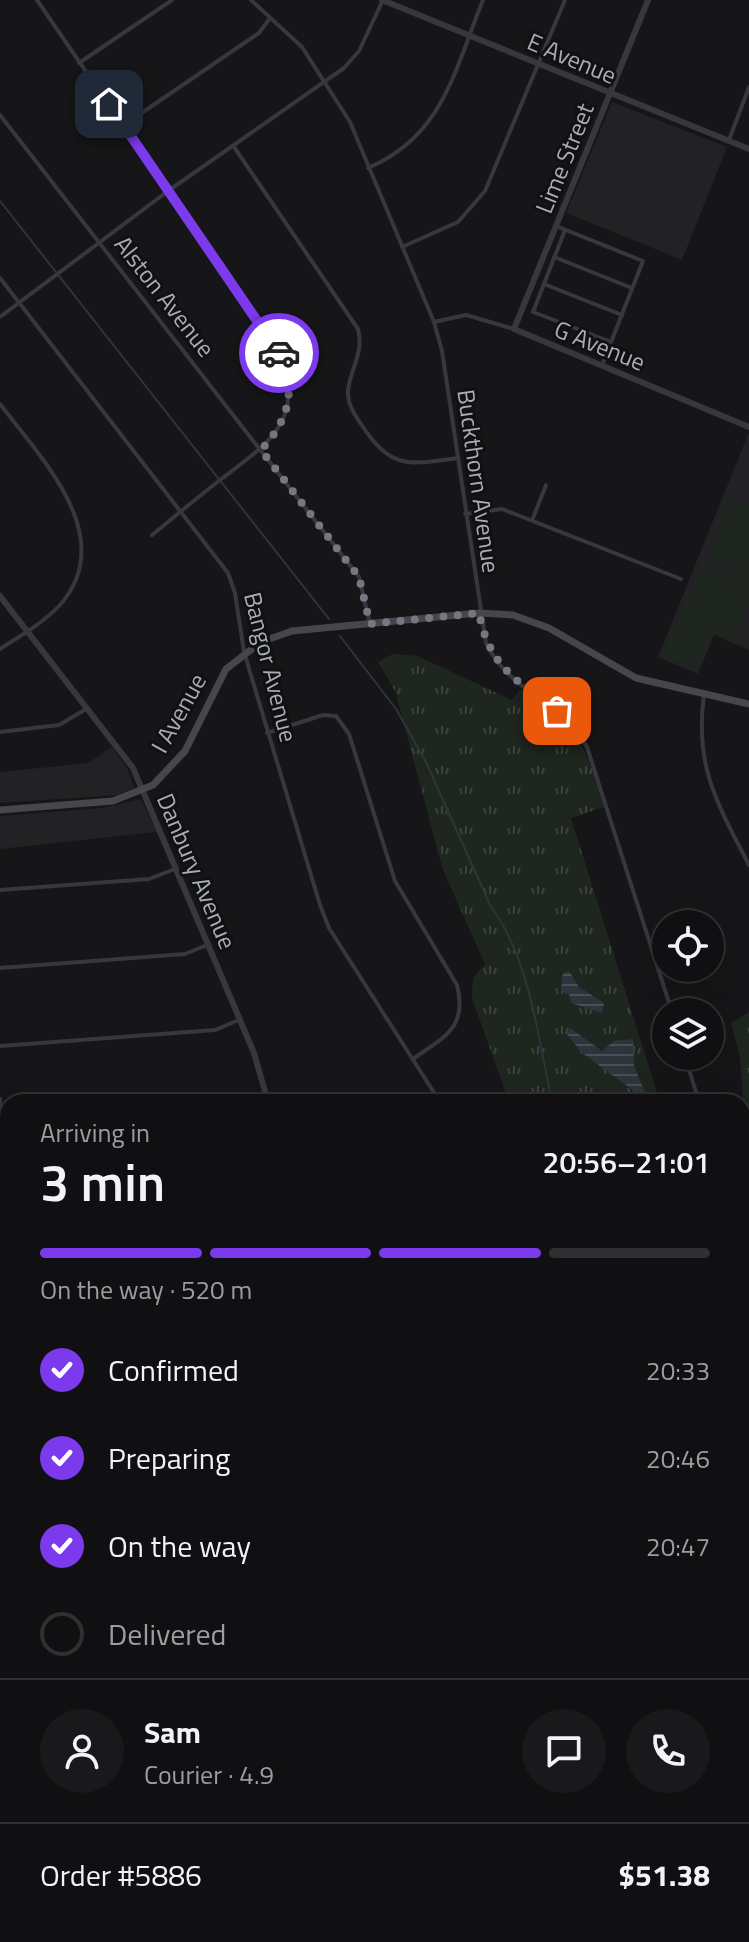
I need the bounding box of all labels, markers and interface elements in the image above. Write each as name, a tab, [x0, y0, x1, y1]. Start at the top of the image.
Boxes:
street label: E Avenue	[522, 23, 622, 93]
pin	[75, 70, 143, 138]
icon: home	[87, 82, 131, 126]
street label: Lime Street	[526, 97, 603, 219]
street label: Alston Avenue	[106, 228, 224, 364]
street label: G Avenue	[549, 310, 651, 380]
courier	[239, 313, 319, 393]
icon: car	[257, 331, 301, 375]
street label: Buckthorn Avenue	[448, 387, 510, 575]
street label: Bangor Avenue	[235, 588, 307, 746]
street label: I Avenue	[141, 667, 215, 759]
pin	[523, 677, 591, 745]
icon: bag	[535, 689, 579, 733]
street label: Danbury Avenue	[148, 788, 246, 954]
map controls	[652, 910, 724, 1070]
button: locate	[652, 910, 724, 982]
button: layers	[652, 998, 724, 1070]
text: Arriving in	[40, 1113, 150, 1152]
text: 20:56–21:01	[543, 1139, 710, 1185]
text: 3 min	[40, 1142, 165, 1221]
text: On the way · 520 m	[40, 1270, 252, 1309]
text: Confirmed	[108, 1347, 239, 1393]
icon: check	[40, 1348, 84, 1392]
text: 20:33	[646, 1351, 710, 1390]
text: Preparing	[108, 1435, 230, 1481]
icon: check	[40, 1436, 84, 1480]
text: 20:46	[646, 1439, 710, 1478]
text: On the way	[108, 1523, 251, 1569]
icon: check	[40, 1524, 84, 1568]
text: 20:47	[646, 1527, 710, 1566]
text: Delivered	[108, 1611, 226, 1657]
button: person	[40, 1709, 124, 1793]
text: Sam	[144, 1709, 201, 1755]
button: chat	[522, 1709, 606, 1793]
button: phone	[626, 1709, 710, 1793]
text: Courier · 4.9	[144, 1755, 274, 1794]
text: Order #5886	[40, 1852, 202, 1898]
text: $51.38	[618, 1852, 710, 1898]

